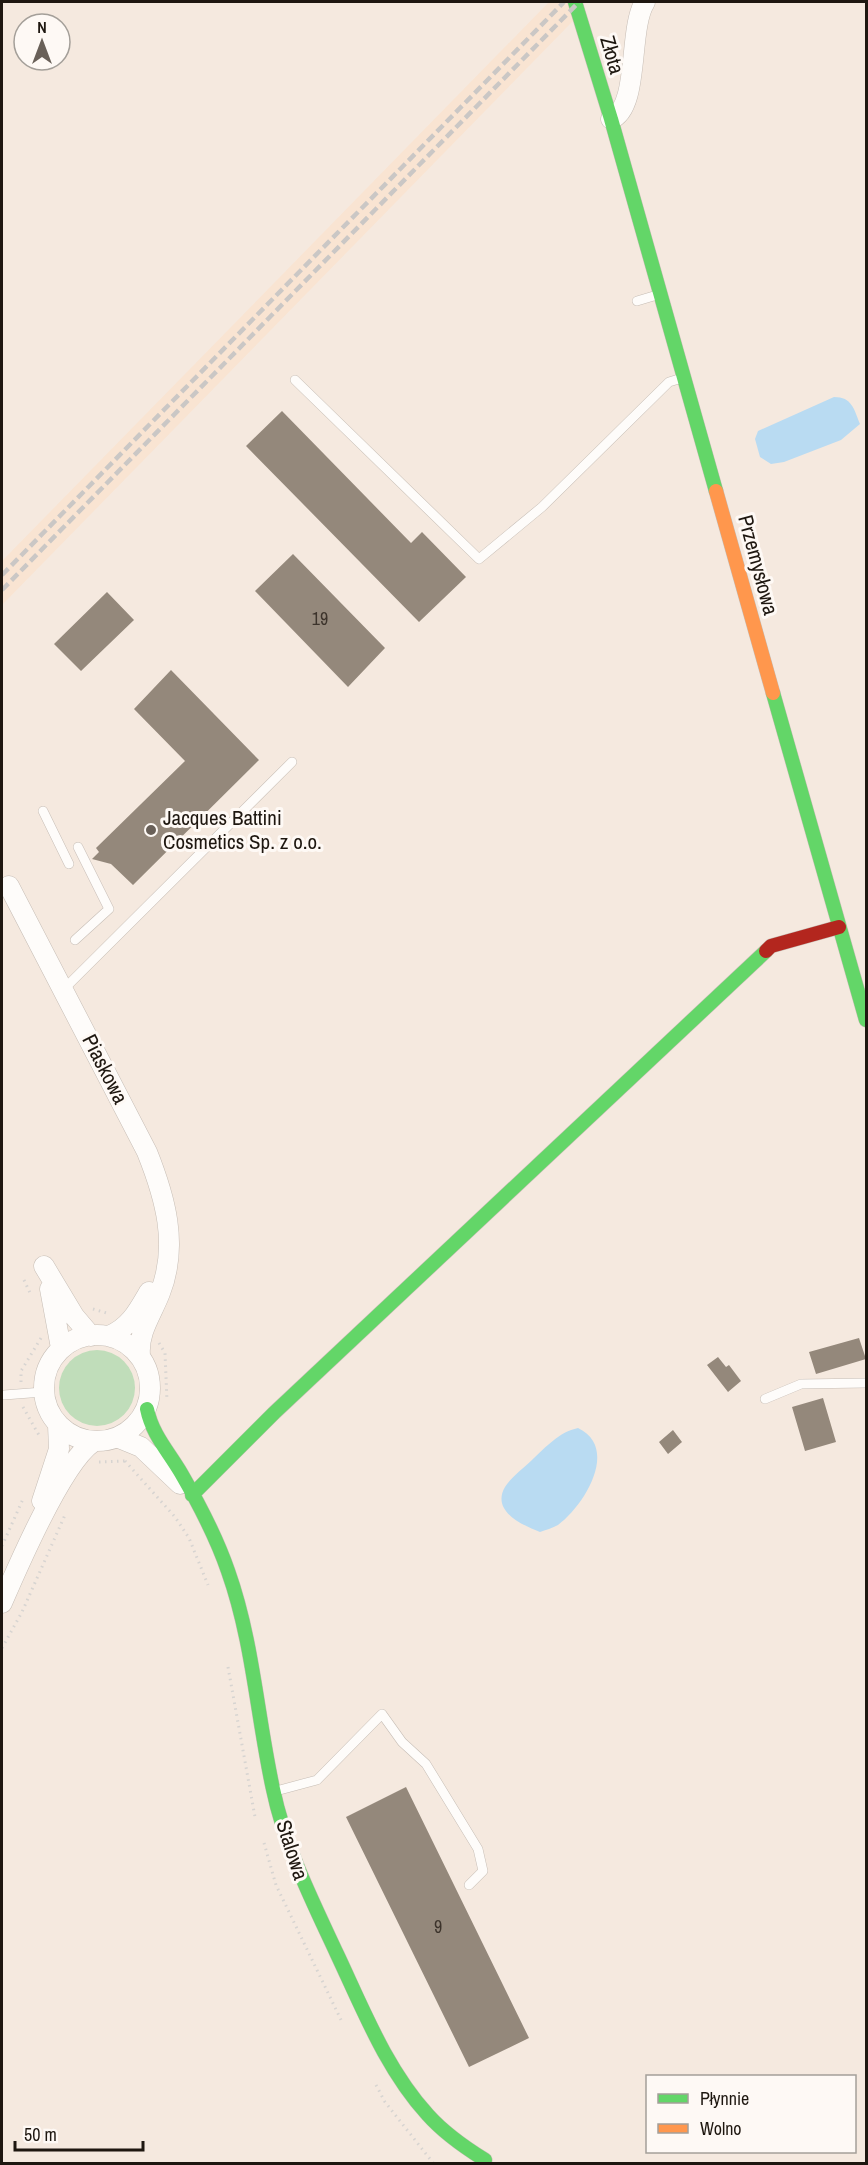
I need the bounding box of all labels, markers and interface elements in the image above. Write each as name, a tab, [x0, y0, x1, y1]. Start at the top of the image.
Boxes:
north arrow	[12, 12, 72, 72]
text: N	[37, 16, 47, 38]
street label: Złota	[593, 32, 632, 78]
street label: Przemysłowa	[731, 512, 786, 618]
house number: 19	[312, 606, 328, 631]
place label: Jacques Battini Cosmetics Sp. z o.o.	[163, 803, 322, 856]
marker: Jacques Battini Cosmetics Sp. z o.o.	[144, 823, 158, 837]
street label: Piaskowa	[76, 1029, 136, 1109]
street label: Stalowa	[269, 1816, 316, 1884]
house number: 9	[434, 1914, 442, 1939]
legend	[646, 2075, 856, 2153]
text: Płynnie	[700, 2086, 749, 2111]
scale bar	[15, 2114, 142, 2152]
text: Wolno	[700, 2116, 742, 2141]
text: 50 m	[24, 2122, 57, 2147]

